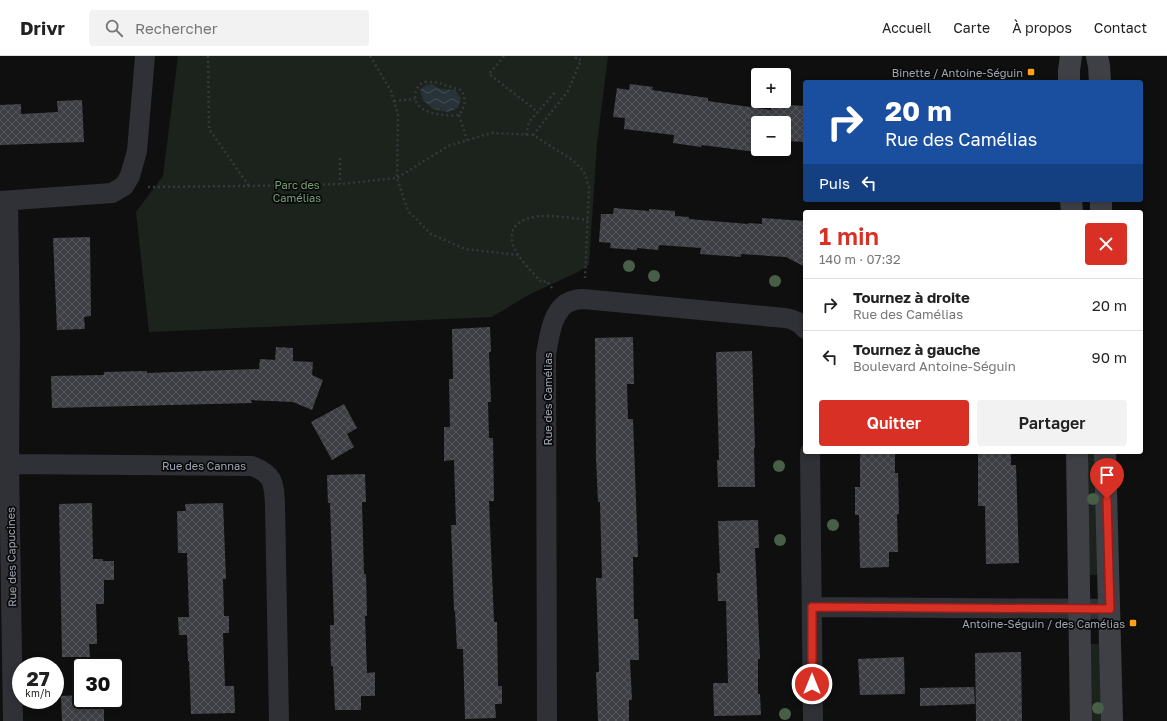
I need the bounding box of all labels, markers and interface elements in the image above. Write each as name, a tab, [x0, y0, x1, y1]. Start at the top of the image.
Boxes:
search box	[89, 10, 369, 46]
text: Drivr	[20, 16, 65, 39]
icon: search	[103, 17, 125, 39]
text: Rechercher	[135, 19, 218, 37]
text: Accueil	[882, 19, 931, 36]
text: Carte	[953, 19, 990, 36]
text: À propos	[1012, 19, 1072, 36]
text: Contact	[1094, 19, 1147, 36]
place label: Binette / Antoine-Séguin	[892, 66, 1023, 79]
marker: Binette / Antoine-Séguin	[1026, 67, 1036, 77]
map controls	[751, 68, 791, 156]
button: +	[751, 68, 791, 108]
text: 20 m	[885, 94, 952, 127]
icon: right	[819, 96, 871, 148]
button: −	[751, 116, 791, 156]
text: Rue des Camélias	[885, 128, 1037, 150]
icon: left	[858, 172, 880, 194]
text: Puis	[819, 174, 850, 192]
park label: Parc des Camélias	[273, 178, 321, 204]
text: 1 min	[819, 221, 879, 250]
button: close	[1085, 223, 1127, 265]
text: 140 m · 07:32	[819, 251, 900, 267]
text: Tournez à droite	[853, 288, 970, 306]
icon: right	[819, 294, 841, 316]
text: 20 m	[1092, 296, 1127, 314]
text: Rue des Camélias	[853, 306, 963, 322]
text: Tournez à gauche	[853, 340, 980, 358]
icon: left	[819, 346, 841, 368]
text: 90 m	[1092, 348, 1127, 366]
street label: Rue des Camélias	[541, 352, 554, 446]
text: Boulevard Antoine-Séguin	[853, 358, 1016, 374]
button: Quitter	[819, 400, 969, 446]
button: Partager	[977, 400, 1127, 446]
pin	[1090, 458, 1124, 499]
street label: Rue des Cannas	[162, 459, 246, 472]
icon: arrive	[1096, 464, 1118, 486]
street label: Rue des Capucines	[4, 507, 18, 607]
place label: Antoine-Séguin / des Camélias	[962, 617, 1125, 630]
marker: Antoine-Séguin / des Camélias	[1128, 618, 1138, 628]
speed limit sign: 30	[72, 657, 124, 709]
position arrow	[791, 663, 833, 705]
text: 27	[26, 666, 50, 690]
text: km/h	[25, 687, 51, 699]

